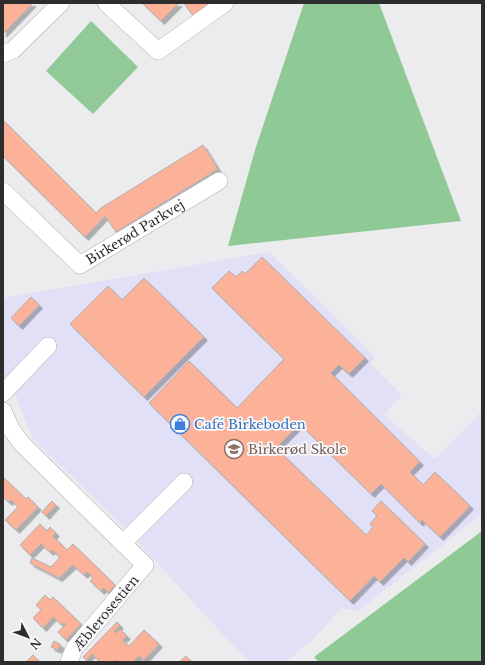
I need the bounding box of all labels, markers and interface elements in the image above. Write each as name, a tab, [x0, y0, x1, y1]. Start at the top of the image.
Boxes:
street label: Birkerød Parkvej	[83, 196, 187, 268]
shop icon: Café Birkeboden	[169, 413, 191, 435]
place label: Café Birkeboden	[194, 416, 306, 433]
school or university icon: Birkerød Skole	[223, 438, 245, 460]
place label: Birkerød Skole	[248, 441, 347, 458]
street label: Æblerosestien	[69, 572, 143, 655]
north arrow	[8, 617, 48, 657]
text: N	[26, 635, 44, 653]

